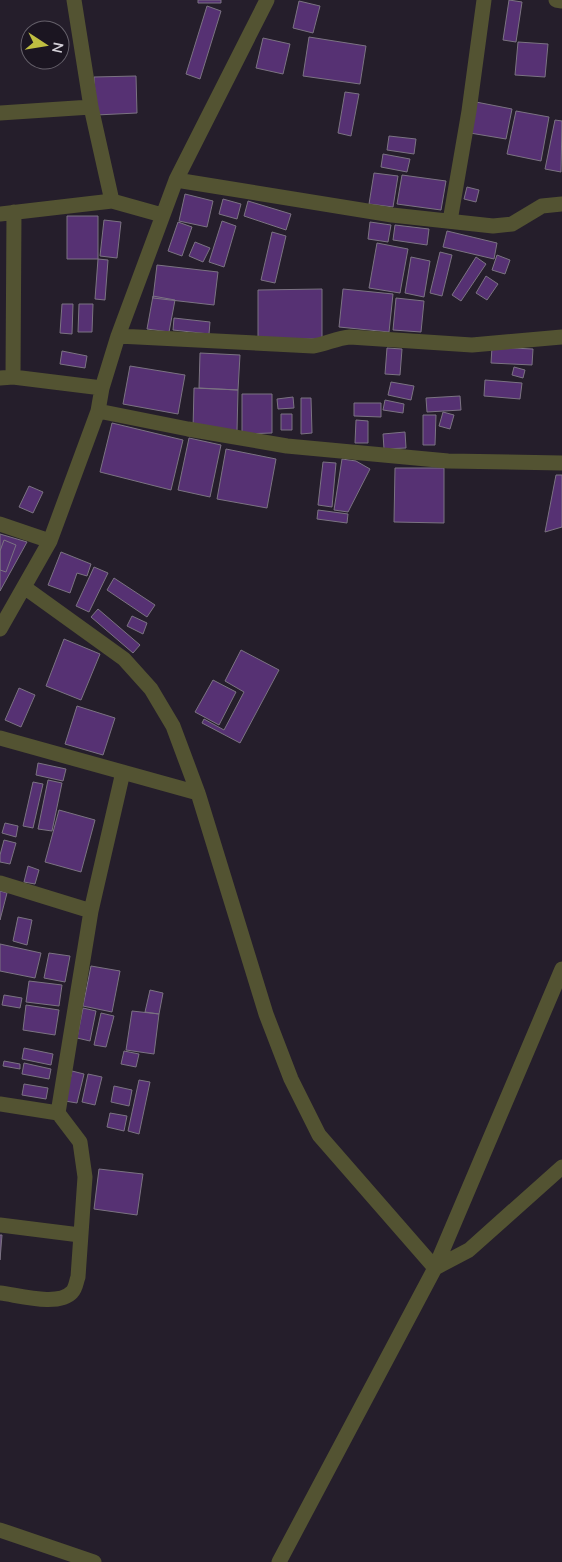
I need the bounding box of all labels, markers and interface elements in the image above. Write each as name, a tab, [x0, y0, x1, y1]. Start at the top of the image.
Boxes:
north arrow	[20, 20, 70, 70]
text: N	[48, 41, 68, 55]

